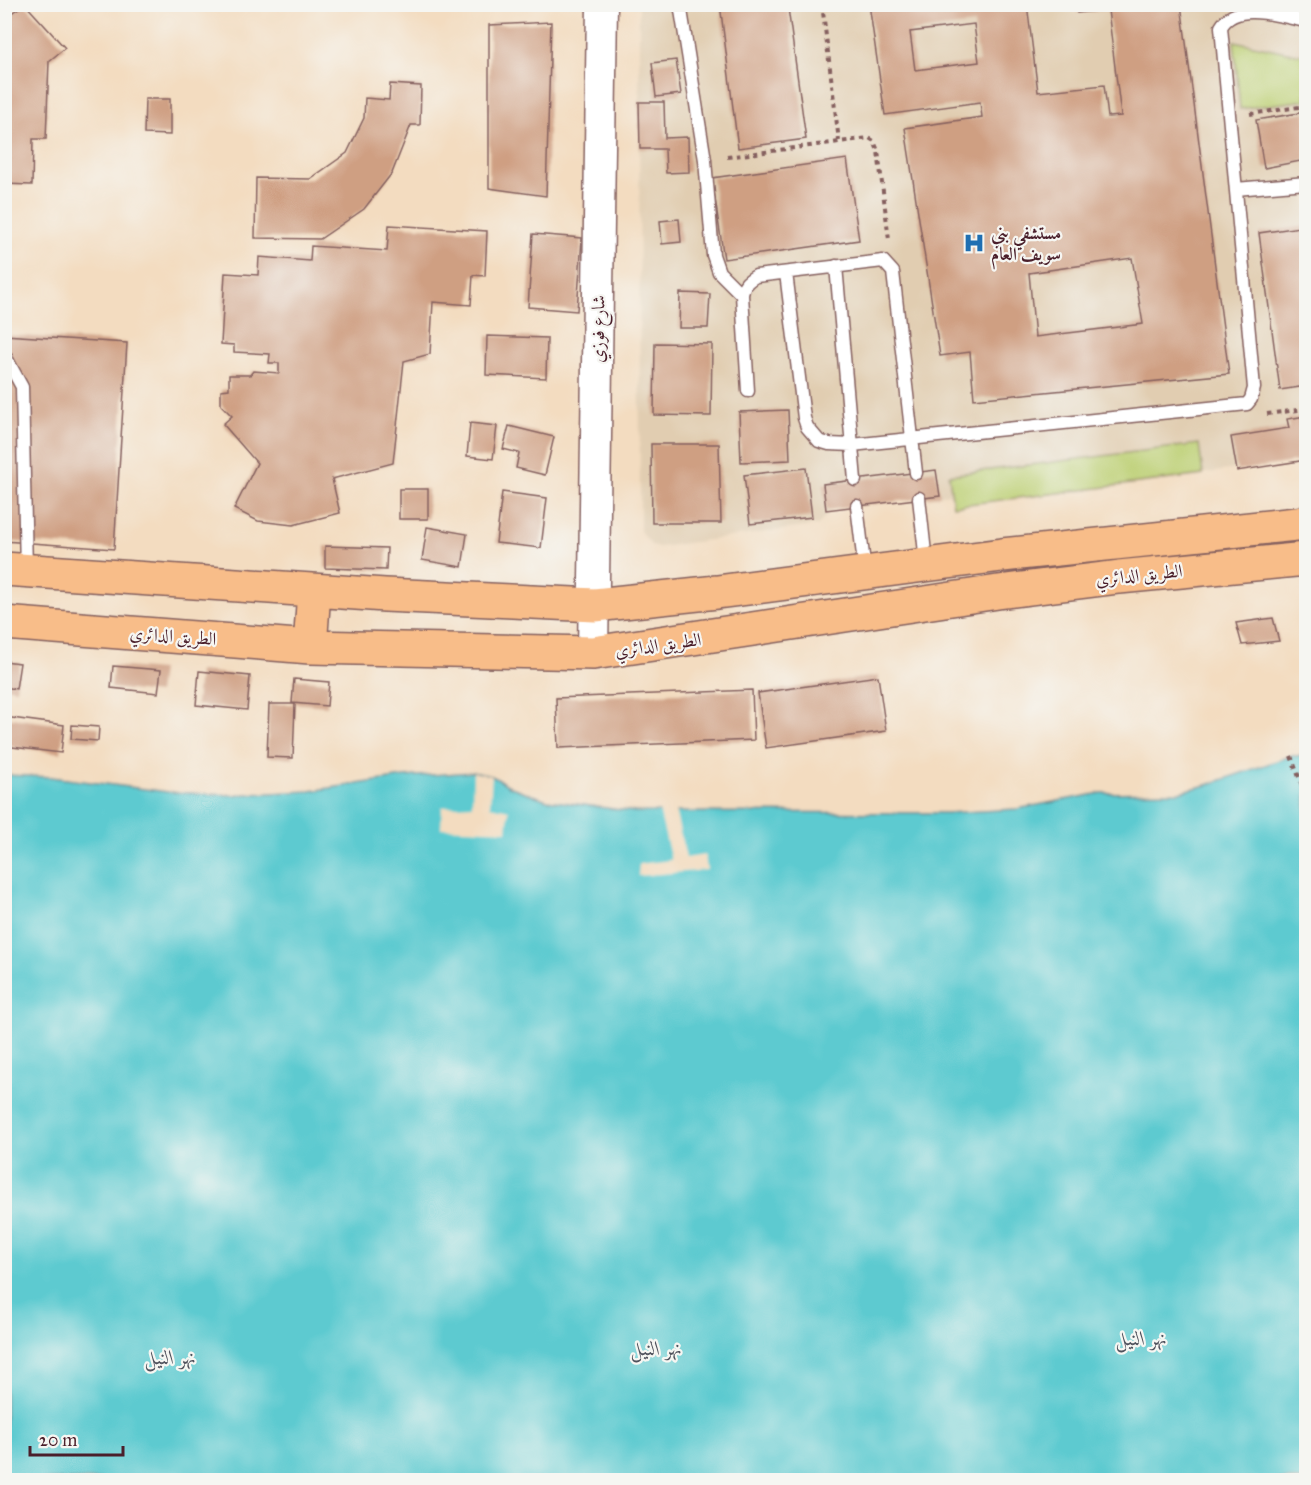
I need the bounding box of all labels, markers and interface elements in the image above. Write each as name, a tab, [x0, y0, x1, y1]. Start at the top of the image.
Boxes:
place label: مستشفي بني سويف العام	[991, 222, 1061, 270]
hospital icon: مستشفي بني سويف العام	[962, 231, 986, 255]
street label: شارع فوزي	[586, 295, 614, 363]
street label: الطريق الدائري	[1095, 560, 1184, 594]
street label: الطريق الدائري	[129, 622, 217, 654]
street label: الطريق الدائري	[613, 628, 703, 666]
water label: نهر النيل	[1115, 1326, 1167, 1353]
water label: نهر النيل	[630, 1336, 682, 1363]
water label: نهر النيل	[144, 1345, 196, 1372]
scale bar	[30, 1419, 123, 1457]
text: 20 m	[39, 1429, 77, 1451]

